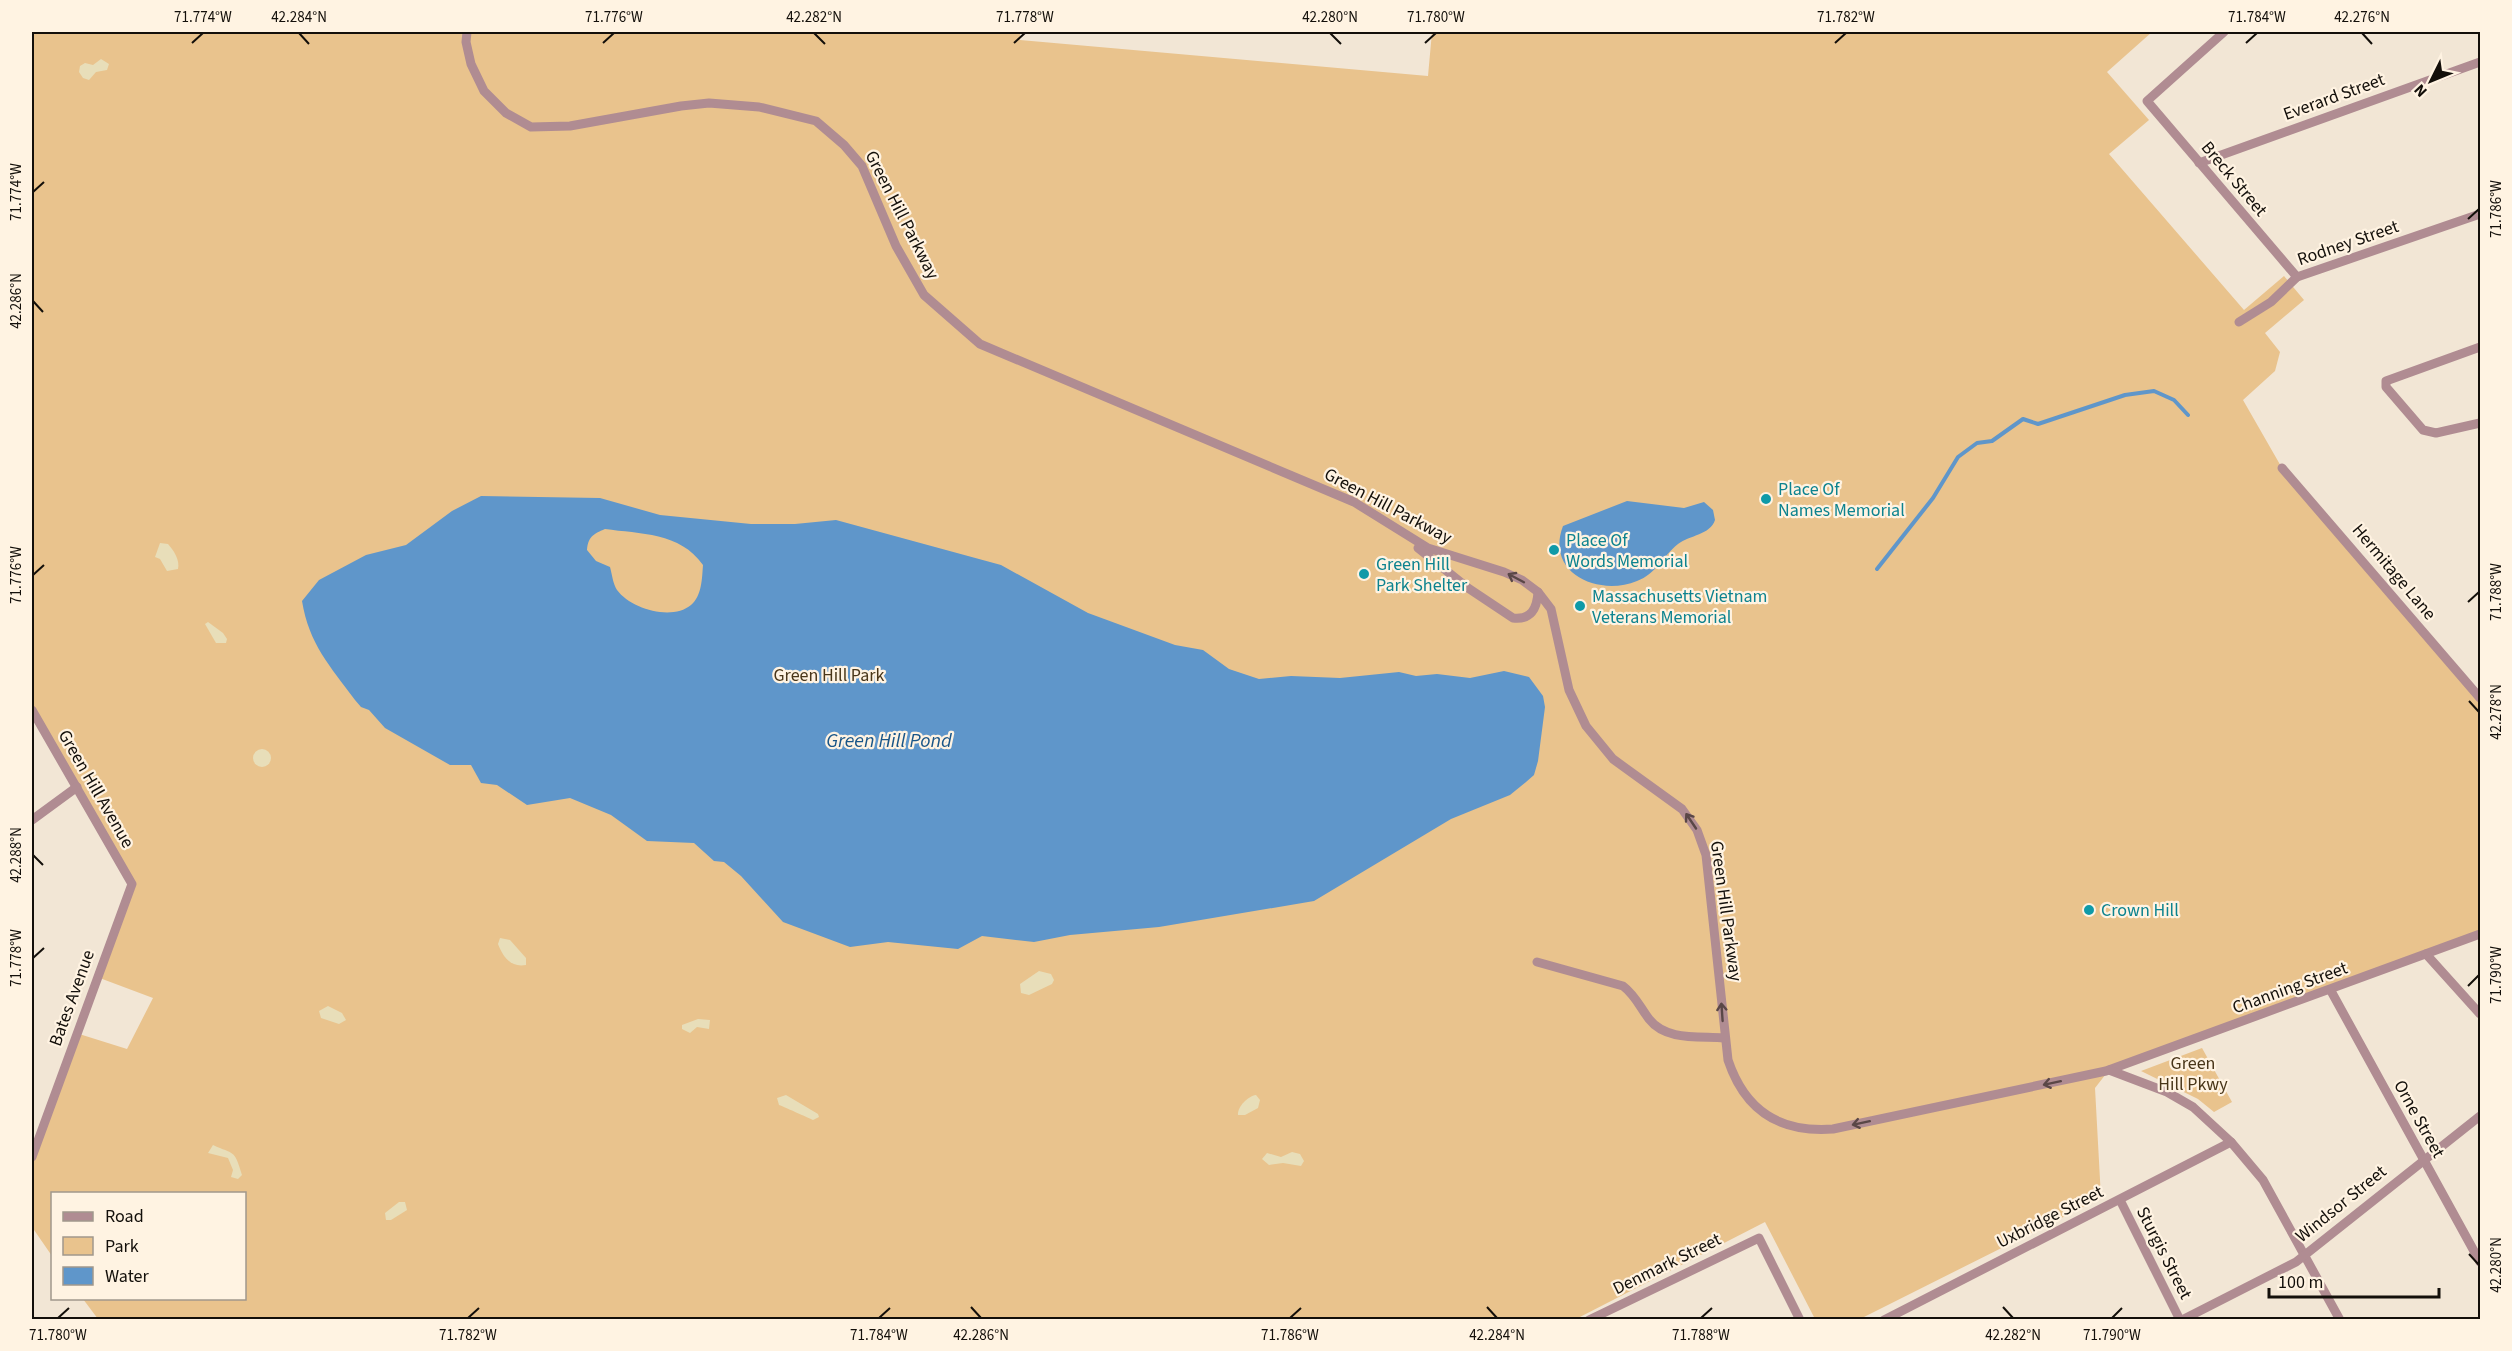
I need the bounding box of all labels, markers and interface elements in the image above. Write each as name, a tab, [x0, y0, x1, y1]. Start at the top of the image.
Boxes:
text: 71.774°W	[174, 7, 232, 28]
text: 42.284°N	[271, 7, 327, 28]
text: 71.776°W	[585, 7, 643, 28]
text: 42.282°N	[786, 7, 842, 28]
text: 71.778°W	[996, 7, 1054, 28]
text: 42.280°N	[1302, 7, 1358, 28]
text: 71.780°W	[1407, 7, 1465, 28]
text: 71.782°W	[1817, 7, 1875, 28]
text: 71.784°W	[2228, 7, 2286, 28]
text: 42.276°N	[2334, 7, 2390, 28]
north arrow	[2401, 51, 2461, 111]
street label: Everard Street	[2280, 67, 2388, 127]
text: N	[2409, 79, 2432, 102]
street label: Breck Street	[2195, 136, 2273, 222]
street label: Green Hill Parkway	[859, 146, 945, 284]
text: 71.774°W	[6, 163, 27, 221]
text: 71.786°W	[2486, 180, 2507, 238]
street label: Rodney Street	[2294, 214, 2402, 272]
text: 42.286°N	[6, 273, 27, 329]
street label: Green Hill Parkway	[1320, 462, 1457, 550]
place label: Place Of Names Memorial	[1778, 477, 1905, 523]
marker: Place Of Names Memorial	[1759, 492, 1773, 506]
street label: Hermitage Lane	[2346, 518, 2442, 626]
place label: Place Of Words Memorial	[1566, 528, 1688, 574]
marker: Place Of Words Memorial	[1547, 543, 1561, 557]
text: 71.776°W	[6, 546, 27, 604]
place label: Green Hill Park Shelter	[1376, 552, 1468, 598]
text: 71.788°W	[2486, 563, 2507, 621]
marker: Green Hill Park Shelter	[1357, 567, 1371, 581]
one-way arrow	[1508, 572, 1526, 583]
place label: Massachusetts Vietnam Veterans Memorial	[1592, 584, 1768, 630]
marker: Massachusetts Vietnam Veterans Memorial	[1573, 599, 1587, 613]
park label: Green Hill Park	[773, 663, 885, 688]
text: 42.278°N	[2486, 684, 2507, 740]
street label: Green Hill Avenue	[52, 725, 140, 853]
water label: Green Hill Pond	[826, 727, 953, 755]
one-way arrow	[1685, 813, 1697, 830]
text: 42.288°N	[6, 827, 27, 883]
street label: Green Hill Parkway	[1704, 839, 1748, 983]
place label: Crown Hill	[2101, 898, 2179, 923]
marker: Crown Hill	[2082, 903, 2096, 917]
text: 71.778°W	[6, 929, 27, 987]
street label: Bates Avenue	[43, 946, 101, 1050]
text: 71.790°W	[2486, 946, 2507, 1004]
street label: Channing Street	[2229, 956, 2351, 1020]
one-way arrow	[1716, 1002, 1727, 1022]
park label: Green Hill Pkwy	[2158, 1051, 2228, 1097]
street label: Orne Street	[2387, 1075, 2451, 1163]
one-way arrow	[2043, 1077, 2062, 1089]
one-way arrow	[1852, 1118, 1872, 1129]
street label: Windsor Street	[2290, 1159, 2392, 1249]
street label: Uxbridge Street	[1992, 1179, 2108, 1255]
legend	[51, 1192, 246, 1300]
street label: Sturgis Street	[2130, 1202, 2198, 1304]
text: Road	[105, 1204, 144, 1229]
street label: Denmark Street	[1609, 1227, 1725, 1301]
text: Park	[105, 1234, 139, 1259]
text: 42.280°N	[2486, 1237, 2507, 1293]
scale bar	[2269, 1261, 2438, 1299]
text: Water	[105, 1264, 149, 1289]
text: 100 m	[2278, 1270, 2323, 1295]
text: 71.780°W	[29, 1325, 87, 1346]
text: 71.782°W	[439, 1325, 497, 1346]
text: 71.784°W	[850, 1325, 908, 1346]
text: 42.286°N	[953, 1325, 1009, 1346]
text: 71.786°W	[1261, 1325, 1319, 1346]
text: 42.284°N	[1469, 1325, 1525, 1346]
text: 71.788°W	[1672, 1325, 1730, 1346]
text: 42.282°N	[1985, 1325, 2041, 1346]
text: 71.790°W	[2083, 1325, 2141, 1346]

